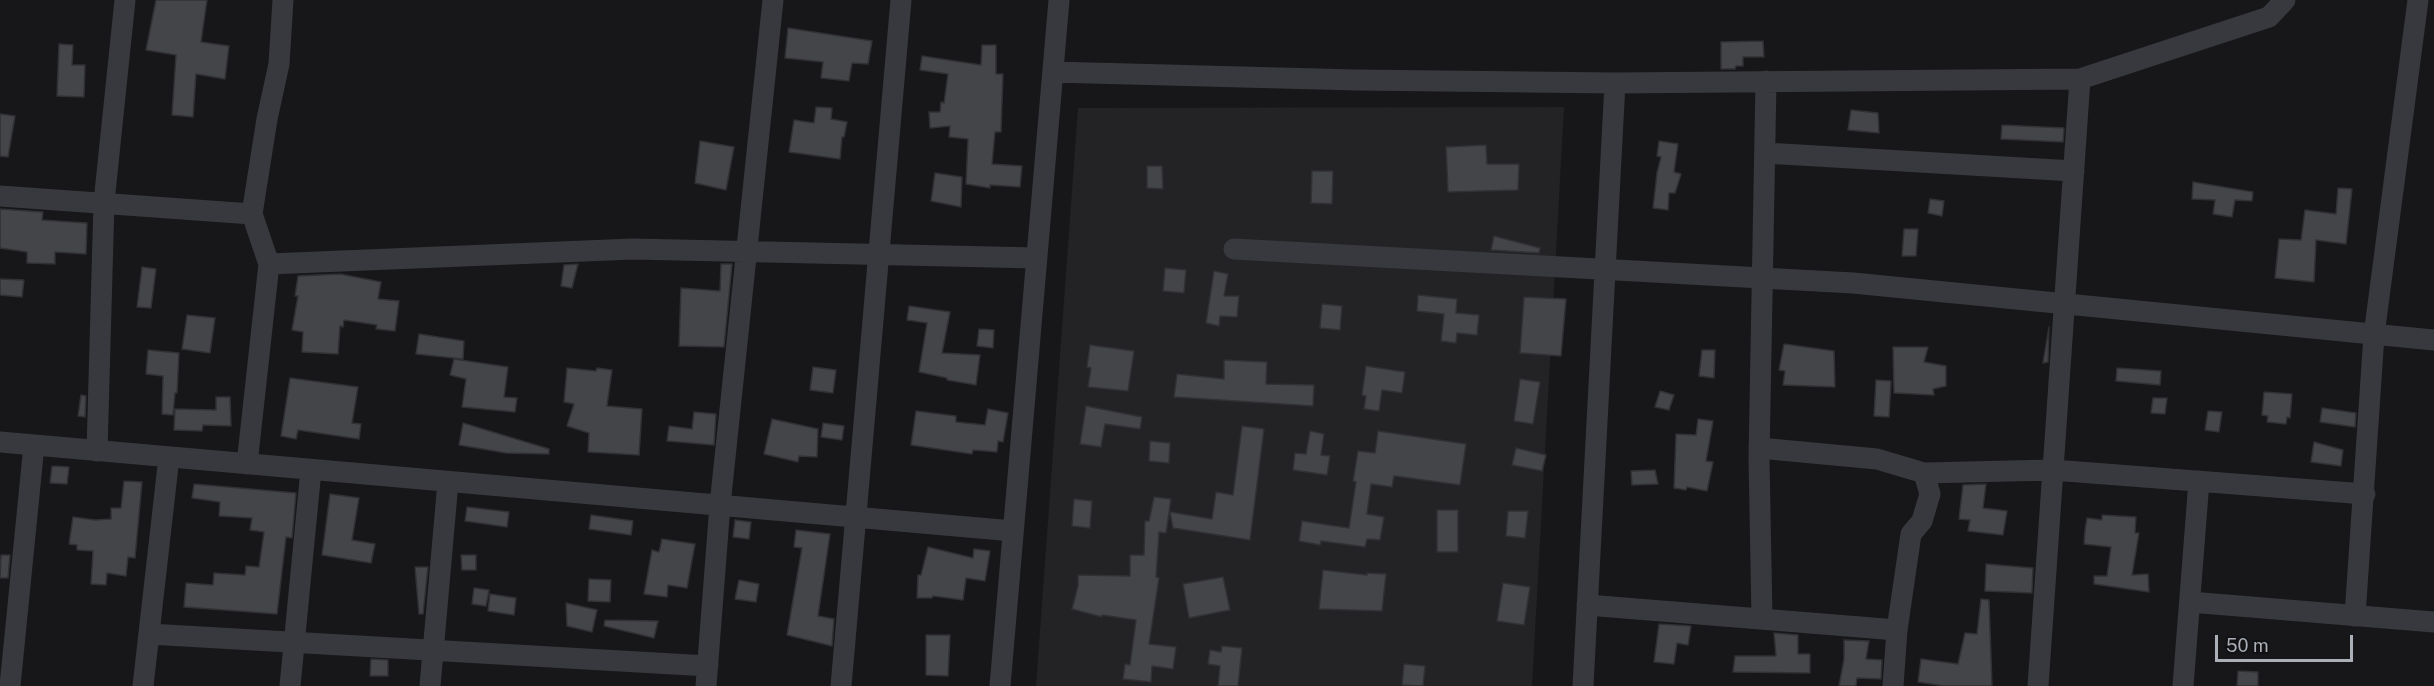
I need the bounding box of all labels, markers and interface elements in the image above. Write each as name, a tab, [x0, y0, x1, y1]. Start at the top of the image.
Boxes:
scale bar	[2218, 623, 2356, 661]
text: 50 m	[2226, 635, 2269, 656]

